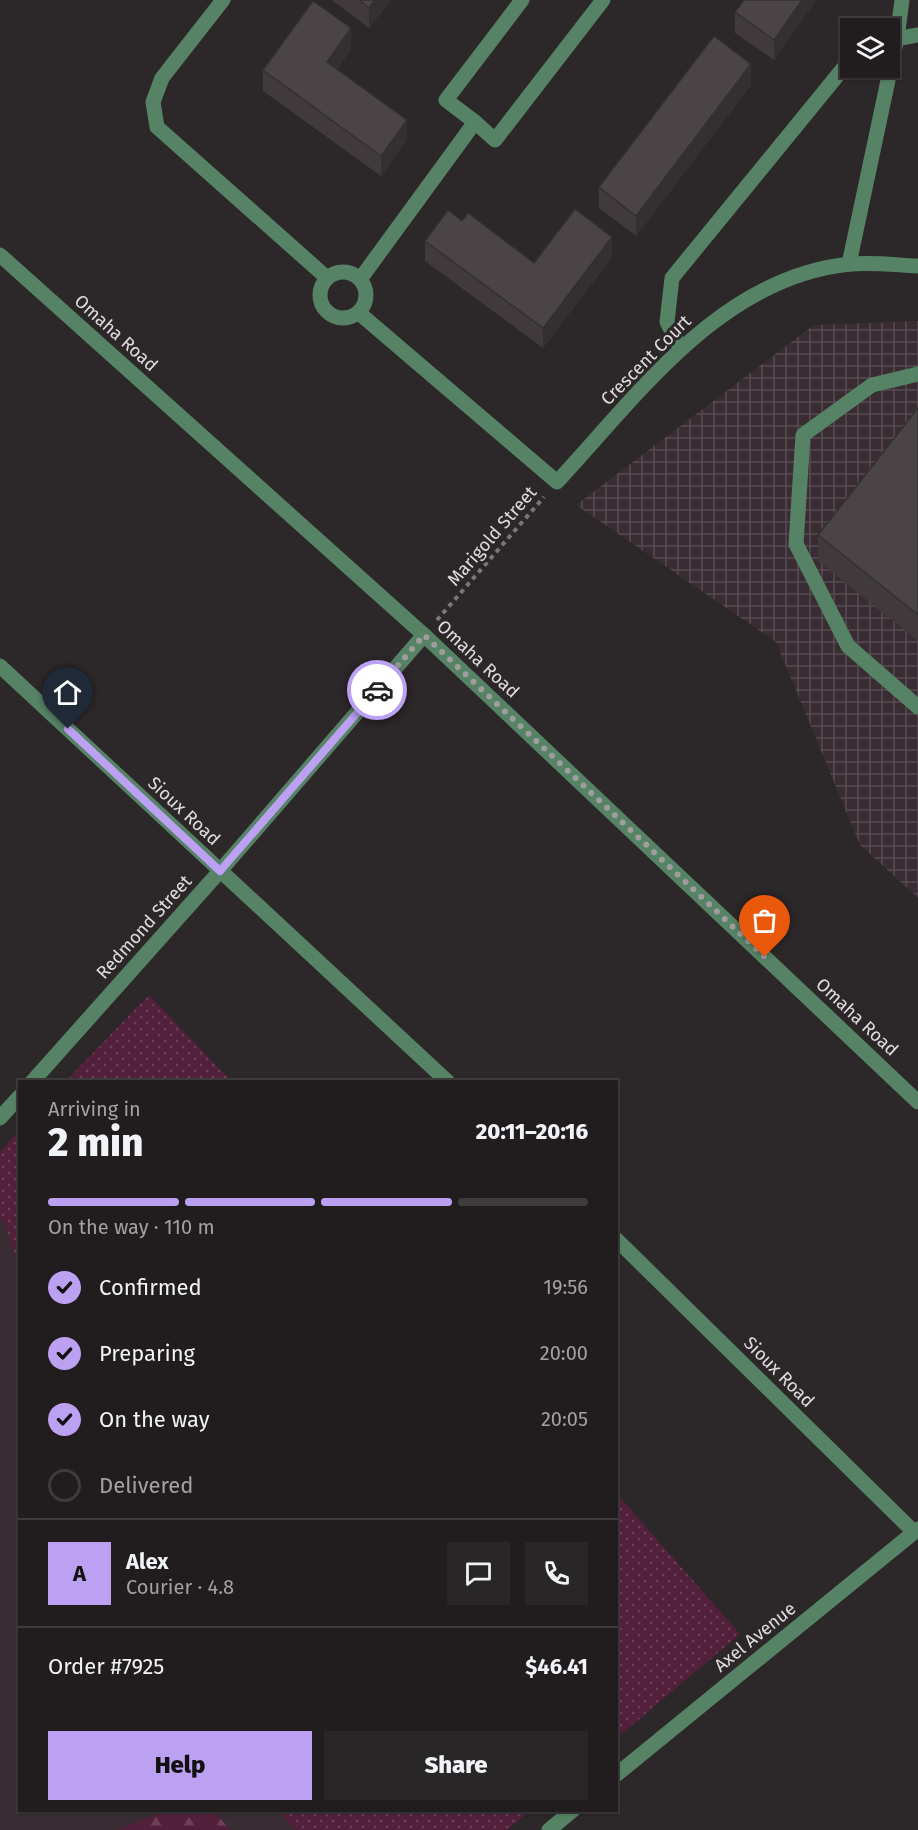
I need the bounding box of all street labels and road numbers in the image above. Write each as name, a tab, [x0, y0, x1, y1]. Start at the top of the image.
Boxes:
street label: Omaha Road	[70, 290, 162, 376]
street label: Crescent Court	[596, 310, 696, 410]
street label: Marigold Street	[443, 481, 542, 590]
street label: Omaha Road	[432, 615, 524, 703]
street label: Sioux Road	[143, 772, 225, 850]
street label: Redmond Street	[92, 870, 197, 983]
street label: Omaha Road	[811, 973, 903, 1061]
street label: Sioux Road	[739, 1332, 819, 1412]
street label: Axel Avenue	[710, 1597, 800, 1677]

